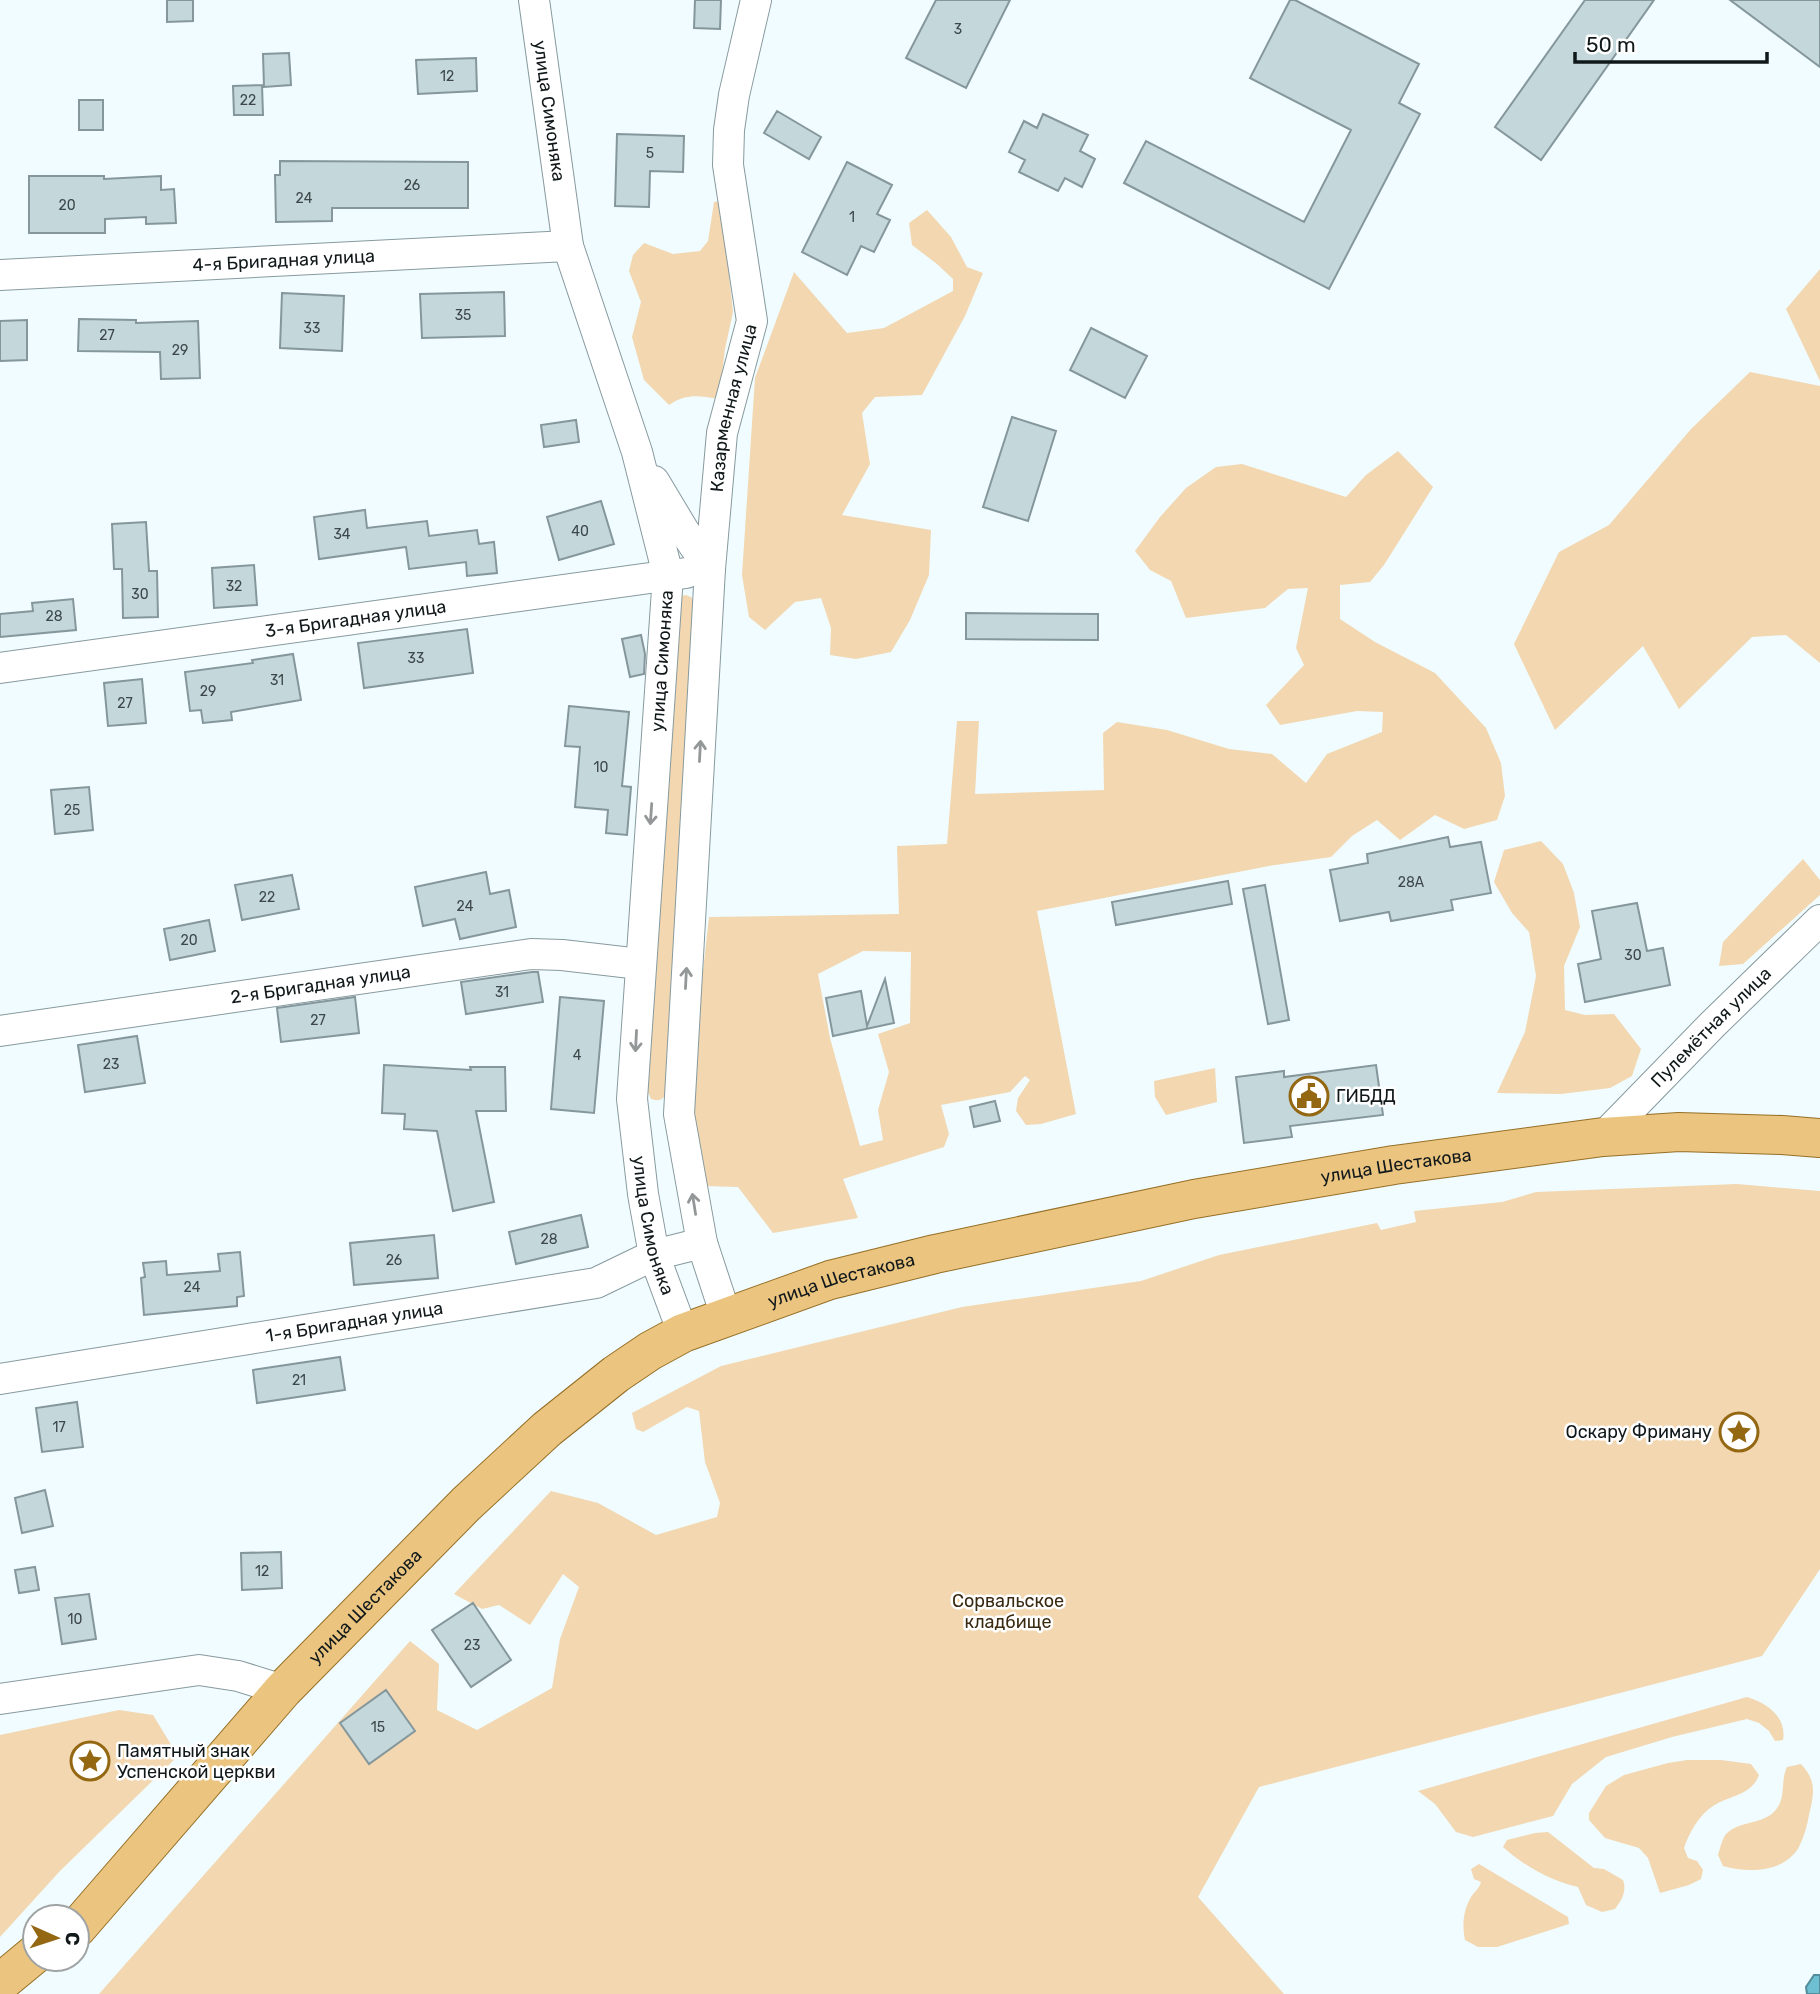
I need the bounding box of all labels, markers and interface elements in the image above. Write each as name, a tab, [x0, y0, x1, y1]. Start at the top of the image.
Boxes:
house number: 3	[954, 21, 962, 38]
scale bar	[1575, 21, 1768, 65]
text: 50 m	[1586, 32, 1636, 57]
street label: улица Симоняка	[529, 39, 570, 183]
house number: 12	[440, 68, 454, 85]
house number: 22	[240, 92, 256, 109]
house number: 5	[646, 145, 654, 162]
house number: 26	[404, 177, 420, 194]
house number: 24	[296, 190, 313, 207]
house number: 20	[58, 197, 76, 214]
house number: 1	[849, 209, 855, 226]
street label: 4-я Бригадная улица	[192, 245, 375, 276]
house number: 35	[455, 307, 471, 324]
house number: 33	[304, 320, 320, 337]
street label: Казарменная улица	[706, 321, 762, 493]
house number: 27	[99, 327, 115, 344]
house number: 29	[172, 342, 188, 359]
house number: 40	[571, 523, 589, 540]
house number: 34	[333, 526, 351, 543]
house number: 32	[226, 578, 242, 595]
house number: 30	[131, 586, 149, 603]
street label: улица Симоняка	[646, 589, 678, 733]
street label: 3-я Бригадная улица	[264, 595, 447, 642]
house number: 28	[45, 608, 63, 625]
house number: 33	[408, 650, 424, 667]
house number: 31	[270, 672, 284, 689]
house number: 29	[200, 683, 216, 700]
house number: 27	[117, 695, 133, 712]
one-way arrow	[693, 739, 706, 762]
house number: 10	[594, 759, 609, 776]
house number: 25	[64, 802, 80, 819]
one-way arrow	[644, 803, 657, 825]
house number: 28А	[1398, 874, 1425, 891]
house number: 22	[259, 889, 275, 906]
house number: 24	[457, 898, 474, 915]
house number: 20	[180, 932, 198, 949]
house number: 30	[1624, 947, 1642, 964]
street label: 2-я Бригадная улица	[229, 961, 412, 1008]
street label: Пулемётная улица	[1646, 963, 1776, 1092]
one-way arrow	[680, 967, 693, 990]
house number: 31	[495, 984, 509, 1001]
house number: 27	[310, 1012, 326, 1029]
one-way arrow	[629, 1029, 642, 1052]
house number: 4	[573, 1047, 582, 1064]
house number: 23	[103, 1056, 119, 1073]
public building icon: ГИБДД	[1288, 1075, 1330, 1117]
place label: ГИБДД	[1336, 1085, 1396, 1107]
street label: улица Шестакова	[1319, 1144, 1473, 1188]
street label: улица Симоняка	[628, 1155, 679, 1298]
one-way arrow	[687, 1193, 700, 1216]
house number: 28	[540, 1231, 558, 1248]
street label: улица Шестакова	[765, 1248, 917, 1313]
house number: 26	[386, 1252, 402, 1269]
house number: 24	[184, 1279, 201, 1296]
street label: 1-я Бригадная улица	[264, 1297, 445, 1347]
house number: 21	[292, 1372, 306, 1389]
place icon: Оскару Фриману	[1718, 1411, 1760, 1453]
house number: 17	[52, 1419, 66, 1436]
place label: Оскару Фриману	[1566, 1421, 1712, 1443]
street label: улица Шестакова	[304, 1544, 426, 1668]
house number: 12	[255, 1563, 269, 1580]
park label: Сорвальское кладбище	[952, 1590, 1064, 1633]
house number: 10	[68, 1611, 83, 1628]
house number: 23	[464, 1637, 480, 1654]
house number: 15	[371, 1719, 385, 1736]
place icon: Памятный знак Успенской церкви	[69, 1740, 111, 1782]
place label: Памятный знак Успенской церкви	[117, 1740, 276, 1783]
north arrow	[21, 1903, 91, 1973]
text: С	[61, 1932, 84, 1946]

